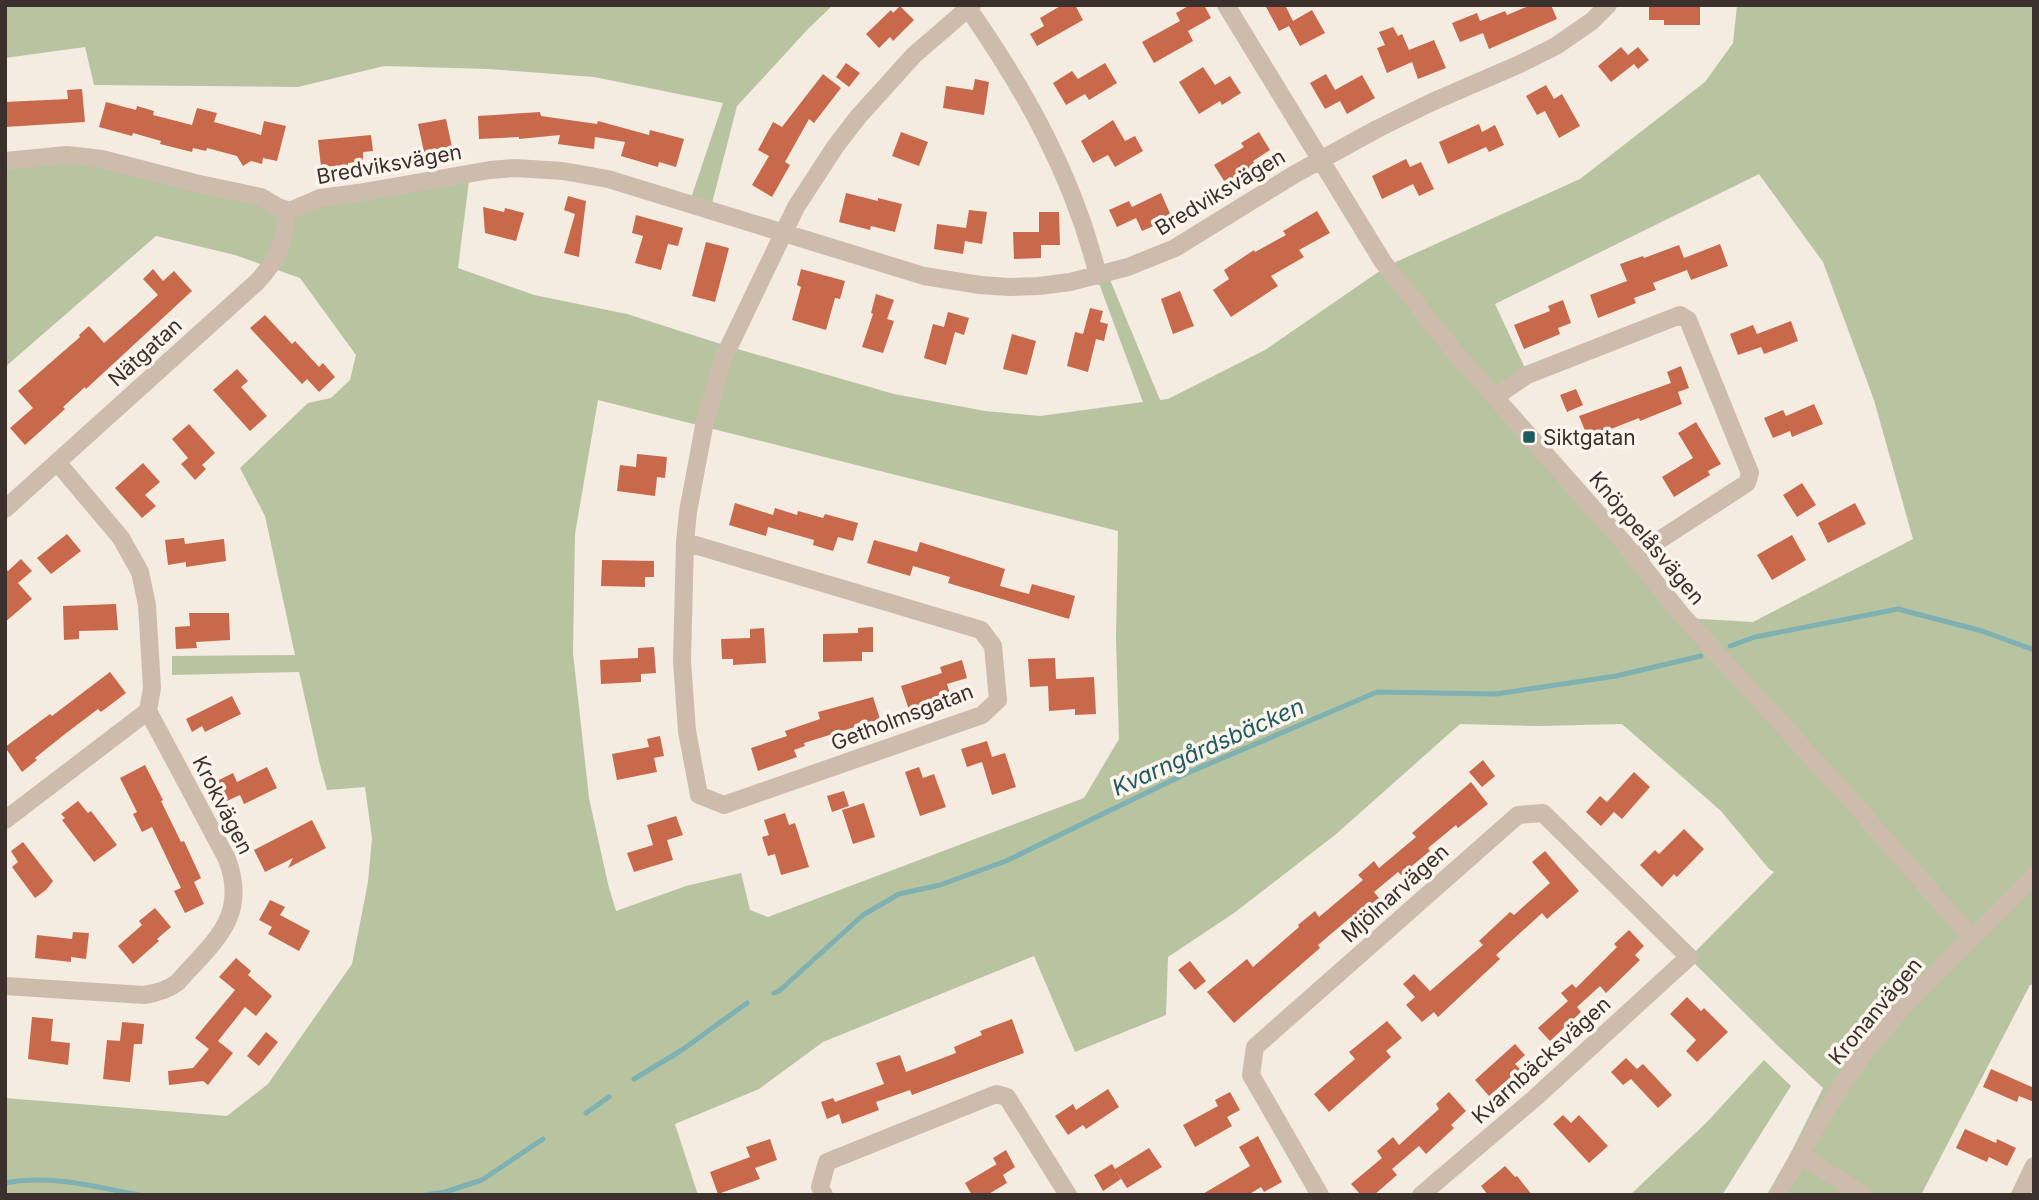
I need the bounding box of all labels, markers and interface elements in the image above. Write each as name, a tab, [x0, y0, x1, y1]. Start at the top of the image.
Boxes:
street label: Bredviksvägen	[314, 139, 464, 189]
street label: Bredviksvägen	[1151, 143, 1289, 241]
street label: Nätgatan	[103, 313, 187, 391]
place label: Siktgatan	[1543, 425, 1636, 450]
marker: Siktgatan	[1521, 429, 1537, 445]
street label: Knöppelåsvägen	[1584, 466, 1710, 610]
street label: Getholmsgatan	[827, 678, 977, 756]
water label: Kvarngårdsbäcken	[1108, 692, 1308, 802]
street label: Krokvägen	[188, 752, 258, 858]
street label: Mjölnarvägen	[1336, 838, 1454, 948]
street label: Kronanvägen	[1823, 953, 1927, 1069]
street label: Kvarnbäcksvägen	[1467, 991, 1615, 1129]

